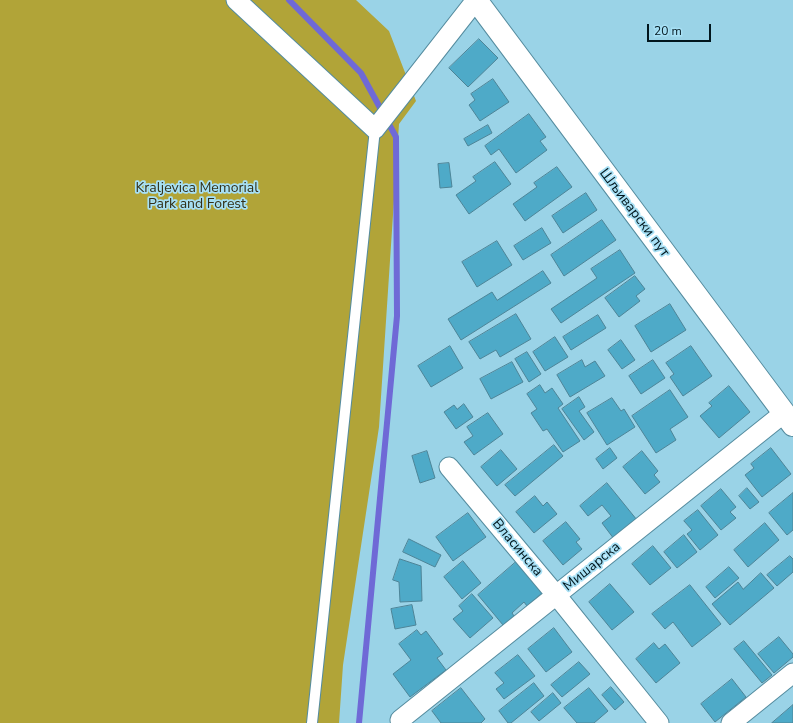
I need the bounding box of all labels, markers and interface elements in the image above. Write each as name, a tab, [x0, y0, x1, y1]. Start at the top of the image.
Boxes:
scale bar	[649, 16, 713, 42]
text: 20 m	[654, 23, 682, 39]
street label: Шљиварски пут	[595, 166, 673, 260]
park label: Kraljevica Memorial Park and Forest	[136, 181, 258, 214]
street label: Власинска	[488, 516, 546, 580]
street label: Мишарска	[560, 539, 624, 595]

